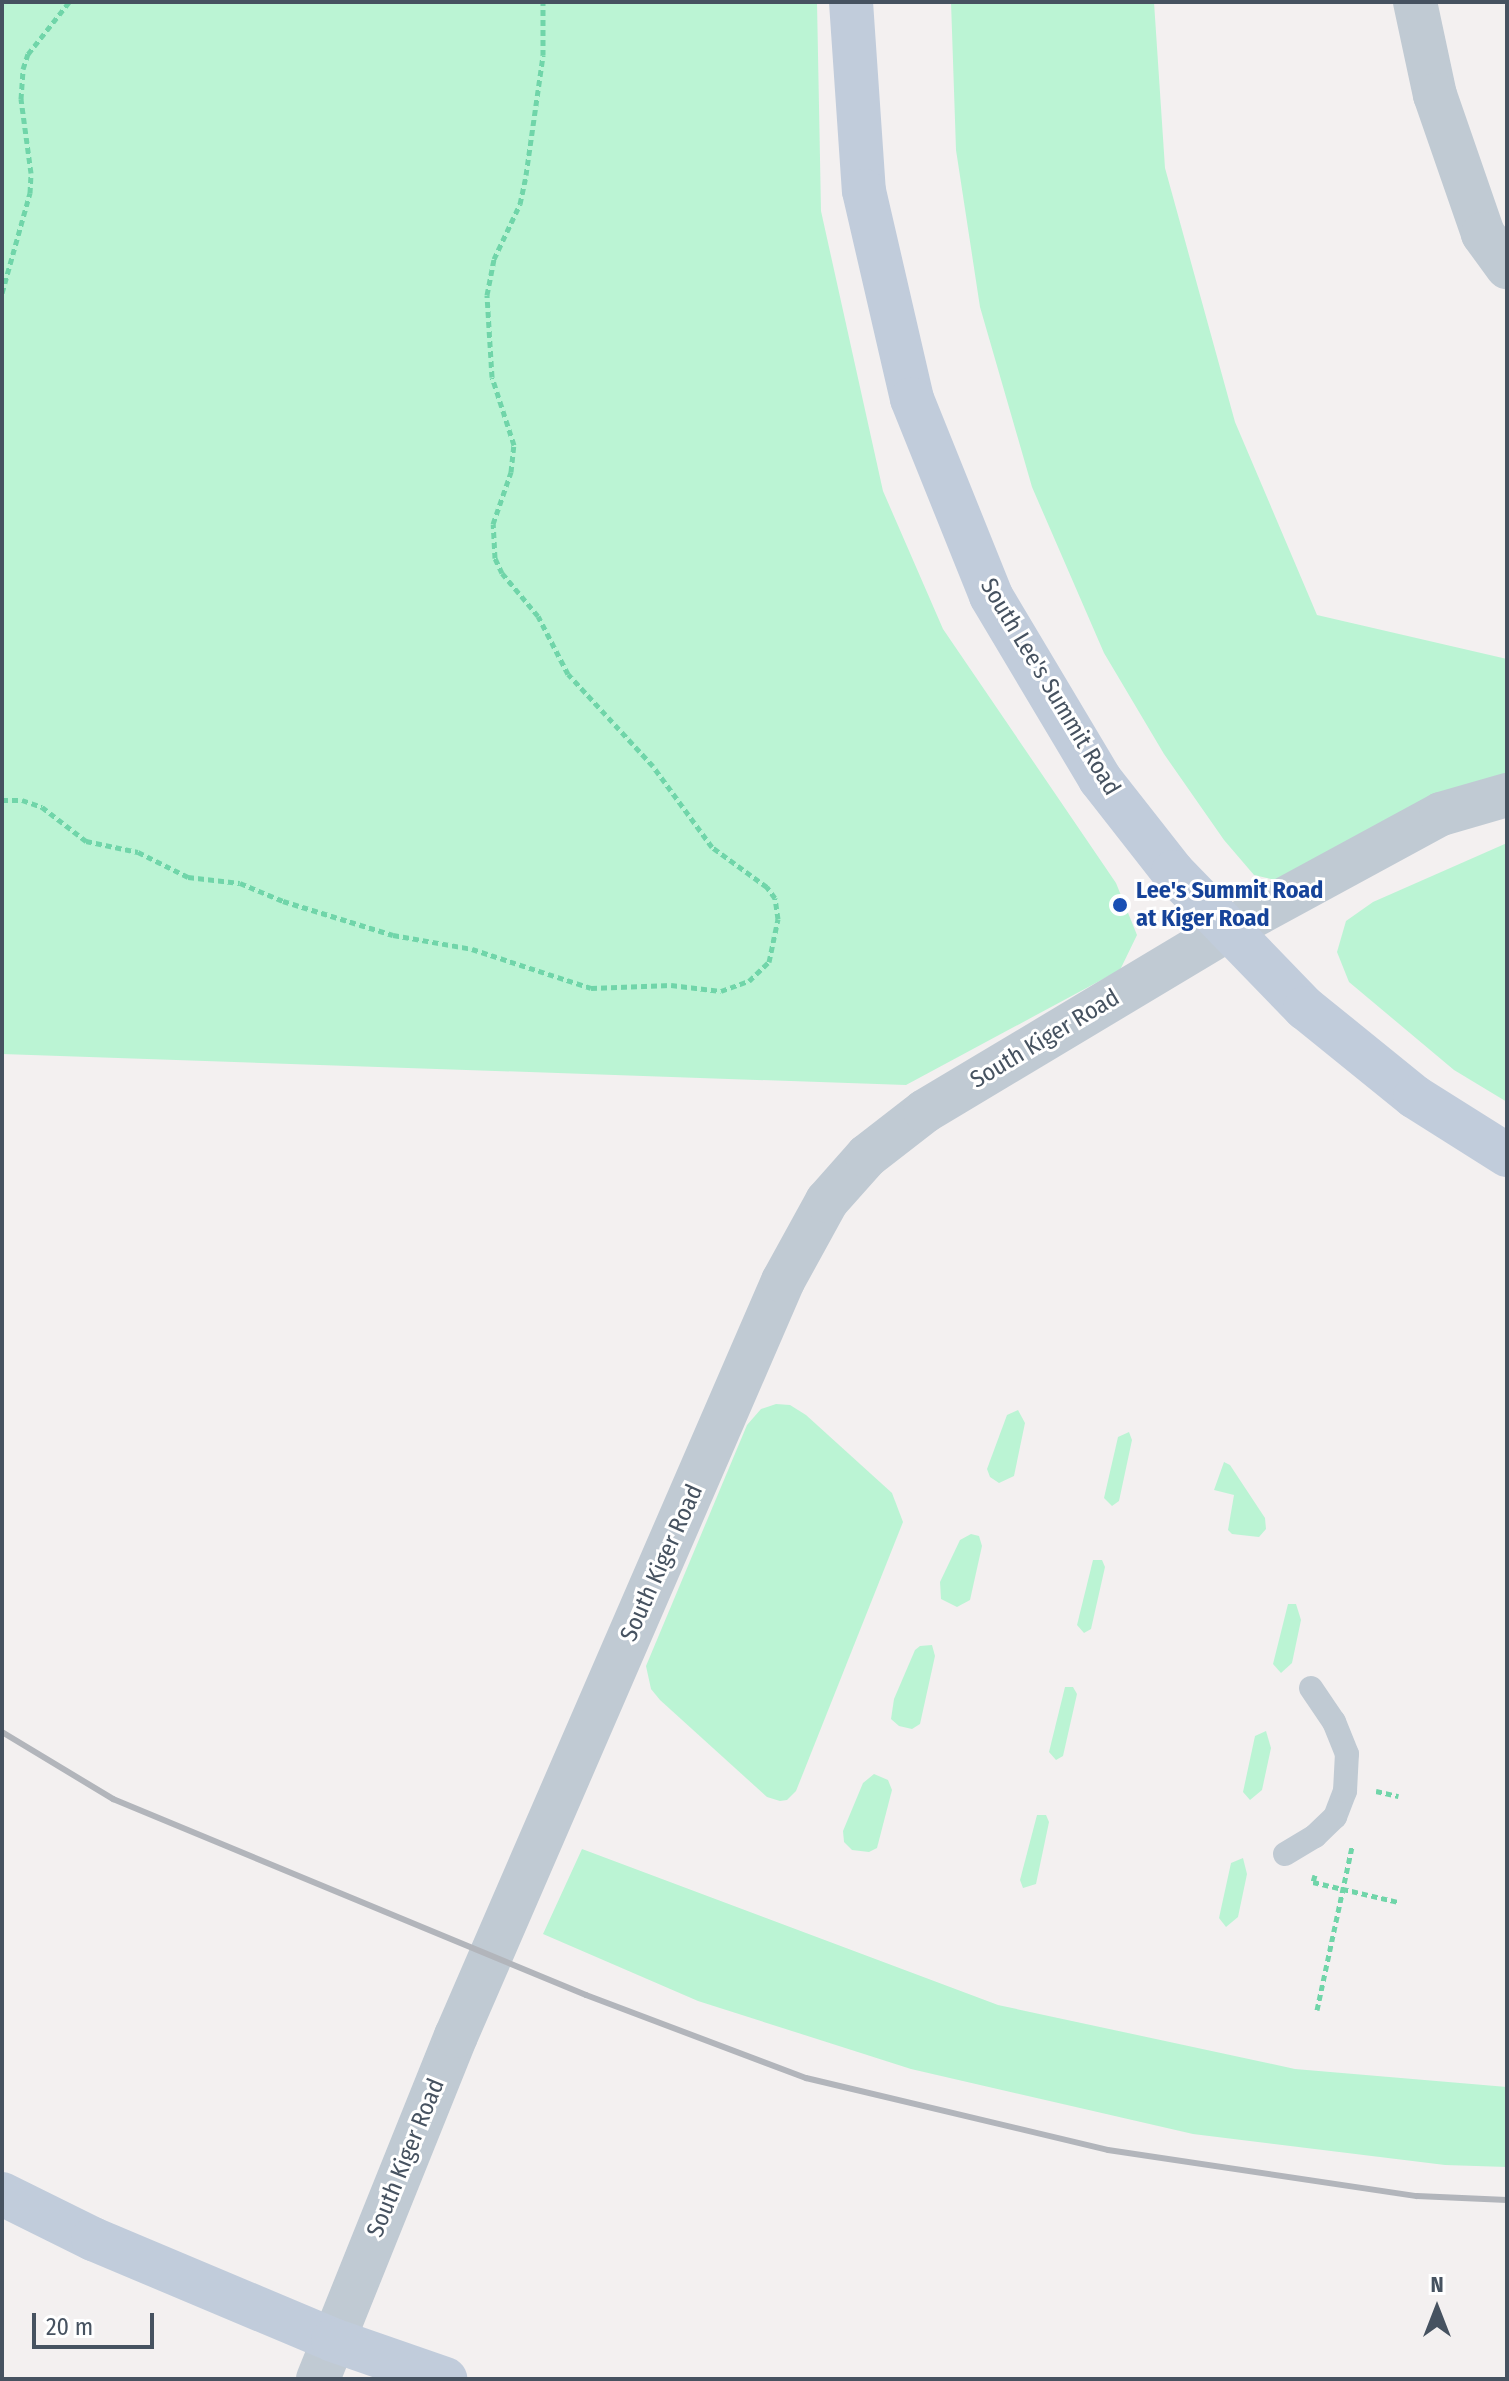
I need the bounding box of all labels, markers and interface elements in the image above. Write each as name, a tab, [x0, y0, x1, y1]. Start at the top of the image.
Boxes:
street label: South Lee's Summit Road	[974, 573, 1126, 801]
place label: Lee's Summit Road at Kiger Road	[1136, 877, 1323, 933]
marker: Lee's Summit Road at Kiger Road	[1111, 896, 1129, 914]
street label: South Kiger Road	[965, 983, 1125, 1095]
street label: South Kiger Road	[615, 1480, 709, 1646]
street label: South Kiger Road	[361, 2074, 451, 2242]
north arrow	[1397, 2269, 1477, 2349]
text: N	[1430, 2271, 1444, 2298]
scale bar	[36, 2297, 158, 2347]
text: 20 m	[46, 2313, 93, 2341]

